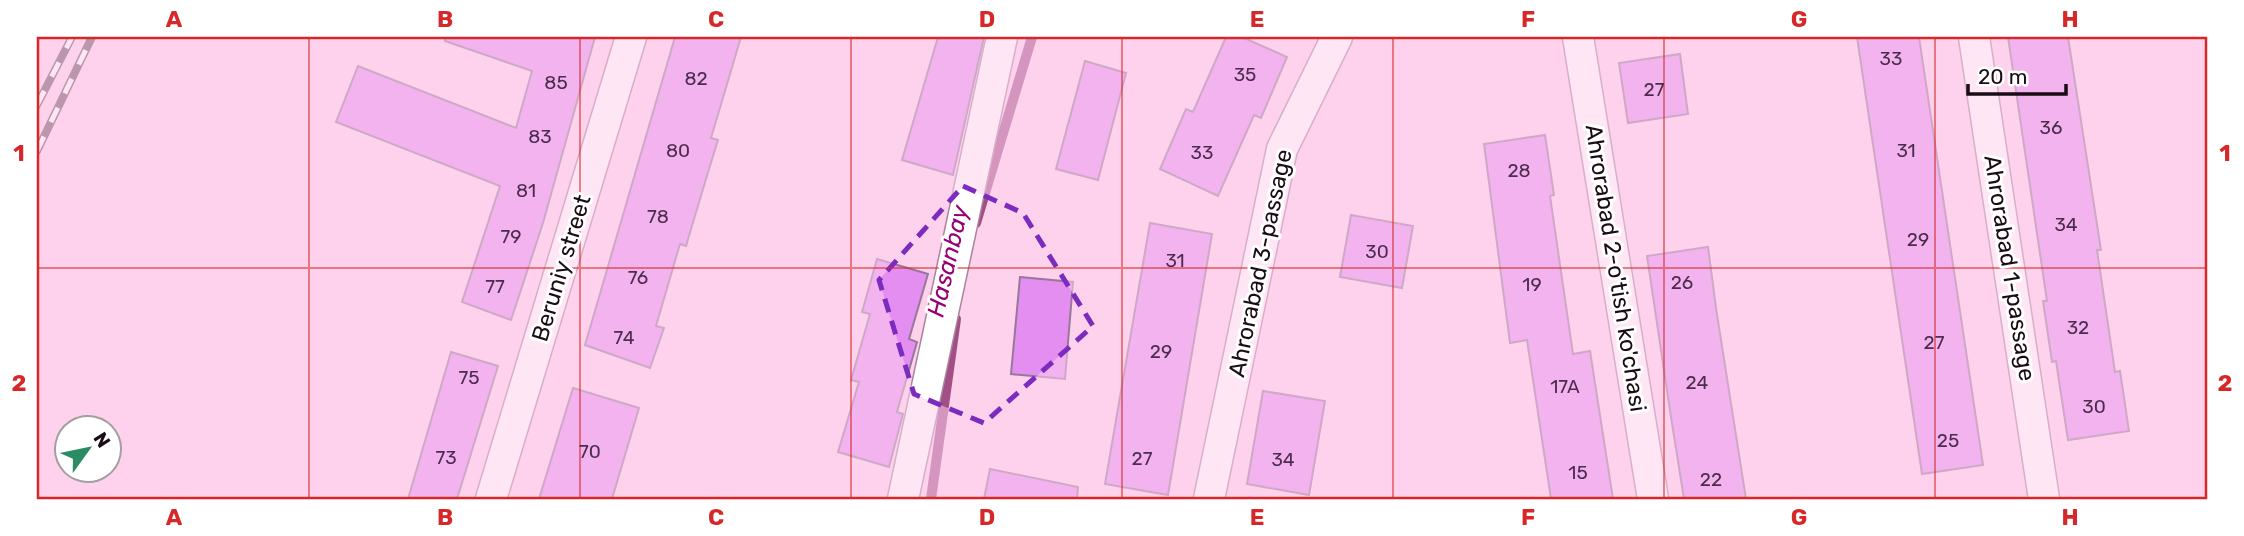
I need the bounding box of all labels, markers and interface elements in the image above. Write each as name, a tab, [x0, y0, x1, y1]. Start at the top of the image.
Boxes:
text: A	[166, 5, 183, 33]
text: B	[437, 5, 453, 33]
text: C	[708, 5, 724, 33]
text: D	[979, 5, 995, 33]
text: E	[1250, 5, 1264, 33]
text: F	[1521, 5, 1535, 33]
text: G	[1791, 5, 1807, 33]
text: H	[2061, 5, 2079, 33]
house number: 33	[1880, 47, 1902, 70]
scale bar	[1968, 52, 2066, 96]
house number: 35	[1234, 63, 1256, 86]
text: 20 m	[1978, 64, 2027, 89]
house number: 82	[684, 67, 708, 90]
house number: 85	[544, 71, 568, 94]
house number: 27	[1644, 78, 1665, 101]
house number: 36	[2040, 116, 2062, 139]
street label: Ahrorabad 2-o'tish ko'chasi	[1579, 122, 1653, 414]
house number: 83	[528, 125, 552, 148]
text: 1	[13, 139, 25, 167]
house number: 80	[666, 139, 690, 162]
house number: 31	[1896, 139, 1916, 162]
text: 1	[2219, 139, 2231, 167]
house number: 33	[1191, 141, 1213, 164]
street label: Ahrorabad 3-passage	[1222, 147, 1298, 379]
street label: Ahrorabad 1-passage	[1978, 153, 2042, 383]
house number: 28	[1507, 159, 1531, 182]
house number: 81	[516, 179, 536, 202]
street label: Beruniy street	[525, 191, 597, 345]
water label: Hasanbay	[922, 202, 975, 320]
house number: 78	[647, 205, 669, 228]
house number: 34	[2054, 213, 2078, 236]
house number: 79	[500, 225, 522, 248]
house number: 29	[1907, 228, 1929, 251]
house number: 30	[1365, 240, 1389, 263]
house number: 31	[1165, 249, 1185, 272]
house number: 76	[628, 266, 648, 289]
house number: 26	[1671, 271, 1693, 294]
house number: 19	[1522, 273, 1542, 296]
house number: 77	[485, 275, 505, 298]
house number: 32	[2067, 316, 2089, 339]
house number: 74	[614, 326, 635, 349]
house number: 27	[1924, 331, 1945, 354]
house number: 29	[1150, 340, 1172, 363]
house number: 75	[458, 366, 480, 389]
text: 2	[12, 369, 26, 397]
text: 2	[2218, 369, 2232, 397]
house number: 24	[1686, 371, 1709, 394]
house number: 17A	[1550, 375, 1580, 398]
house number: 30	[2082, 395, 2106, 418]
north arrow	[52, 414, 122, 484]
text: N	[88, 428, 115, 452]
house number: 25	[1937, 429, 1959, 452]
house number: 70	[579, 440, 601, 463]
house number: 73	[435, 446, 457, 469]
house number: 27	[1132, 447, 1153, 470]
house number: 34	[1271, 448, 1295, 471]
house number: 15	[1568, 461, 1588, 484]
house number: 22	[1700, 468, 1722, 491]
text: A	[166, 503, 183, 531]
text: B	[437, 503, 453, 531]
text: C	[708, 503, 724, 531]
text: D	[979, 503, 995, 531]
text: E	[1250, 503, 1264, 531]
text: F	[1521, 503, 1535, 531]
text: G	[1791, 503, 1807, 531]
text: H	[2061, 503, 2079, 531]

